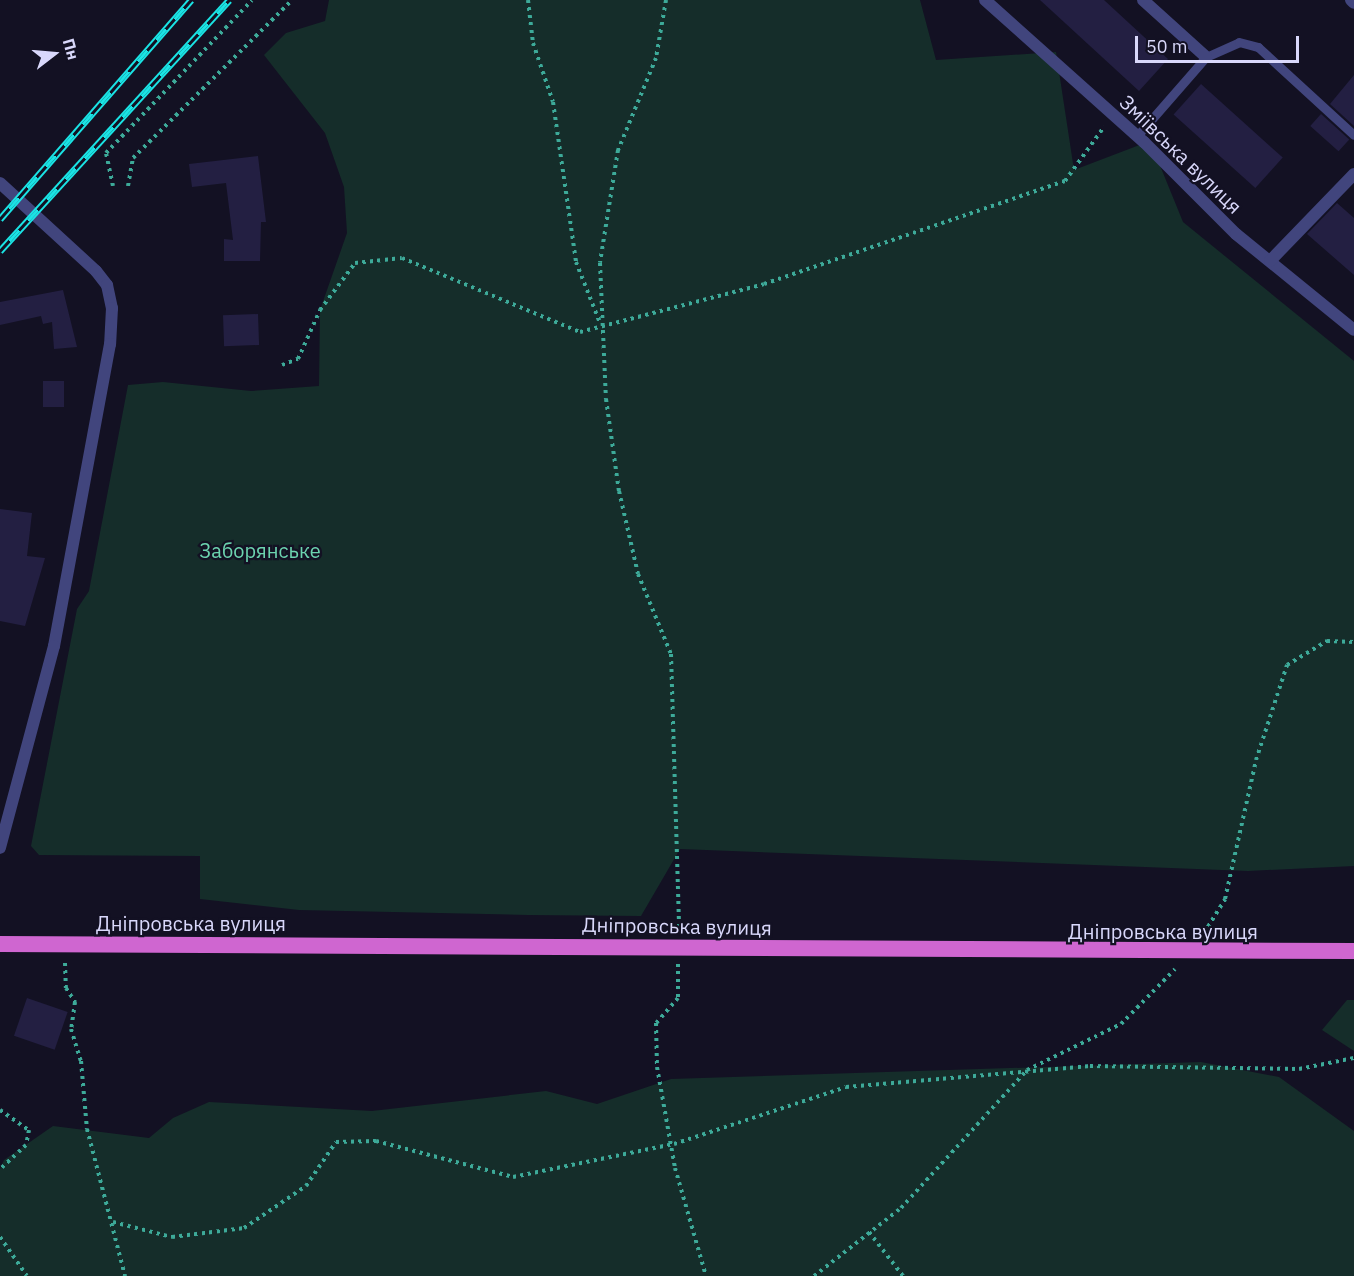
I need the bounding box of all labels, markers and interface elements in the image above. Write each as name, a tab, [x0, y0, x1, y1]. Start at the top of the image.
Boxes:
north arrow	[24, 24, 84, 84]
scale bar	[1138, 24, 1302, 62]
text: 50 m	[1146, 35, 1188, 58]
text: Пн	[59, 36, 84, 62]
street label: Зміївська вулиця	[1115, 90, 1247, 218]
park label: Заборянське	[199, 538, 321, 562]
street label: Дніпровська вулиця	[96, 911, 286, 935]
street label: Дніпровська вулиця	[582, 912, 772, 940]
street label: Дніпровська вулиця	[1068, 919, 1258, 943]

